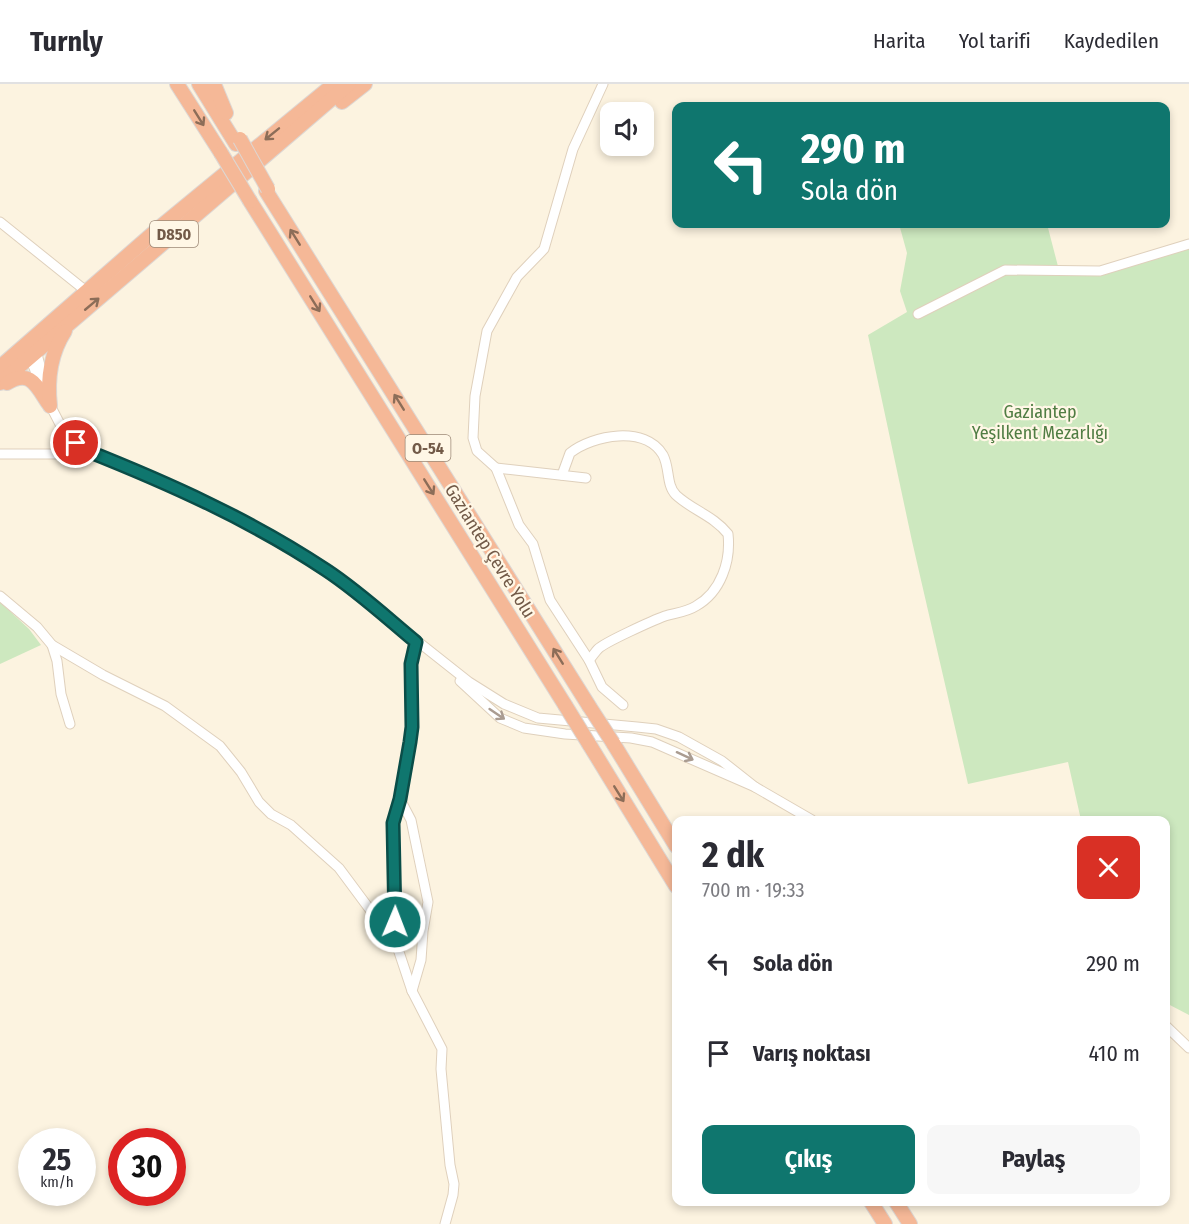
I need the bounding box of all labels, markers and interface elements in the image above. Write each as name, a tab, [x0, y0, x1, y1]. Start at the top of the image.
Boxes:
text: Turnly	[30, 25, 103, 58]
text: Harita	[873, 28, 926, 54]
text: Yol tarifi	[959, 28, 1031, 54]
text: Kaydedilen	[1064, 28, 1159, 54]
map controls	[600, 102, 654, 156]
button: sound	[600, 102, 654, 156]
one-way arrow	[193, 109, 205, 126]
text: 290 m	[801, 124, 906, 174]
icon: left	[702, 126, 780, 204]
one-way arrow	[265, 127, 280, 141]
text: Sola dön	[801, 175, 898, 207]
road number: D850	[150, 221, 198, 247]
one-way arrow	[288, 229, 300, 246]
one-way arrow	[309, 295, 321, 312]
one-way arrow	[84, 297, 100, 310]
one-way arrow	[392, 394, 405, 411]
park label: Gaziantep Yeşilkent Mezarlığı	[972, 401, 1108, 444]
pin	[50, 417, 101, 468]
icon: arrive	[59, 426, 92, 459]
road number: O-54	[406, 435, 450, 461]
one-way arrow	[423, 478, 435, 495]
street label: Gaziantep Çevre Yolu	[440, 480, 540, 622]
one-way arrow	[552, 648, 565, 665]
one-way arrow	[489, 708, 506, 721]
one-way arrow	[676, 751, 694, 762]
one-way arrow	[614, 785, 626, 802]
text: 2 dk	[702, 833, 764, 877]
button: close	[1077, 836, 1140, 899]
text: 700 m · 19:33	[702, 878, 804, 902]
position arrow	[363, 890, 427, 954]
icon: left	[702, 947, 735, 980]
text: Sola dön	[753, 950, 833, 977]
text: 290 m	[1086, 950, 1140, 977]
icon: arrive	[702, 1037, 735, 1070]
text: Varış noktası	[753, 1040, 871, 1067]
text: 410 m	[1088, 1040, 1140, 1067]
button: Çıkış	[702, 1125, 915, 1194]
button: Paylaş	[927, 1125, 1140, 1194]
speed limit sign: 30	[108, 1128, 186, 1206]
text: 25	[43, 1142, 71, 1178]
text: km/h	[40, 1173, 74, 1191]

